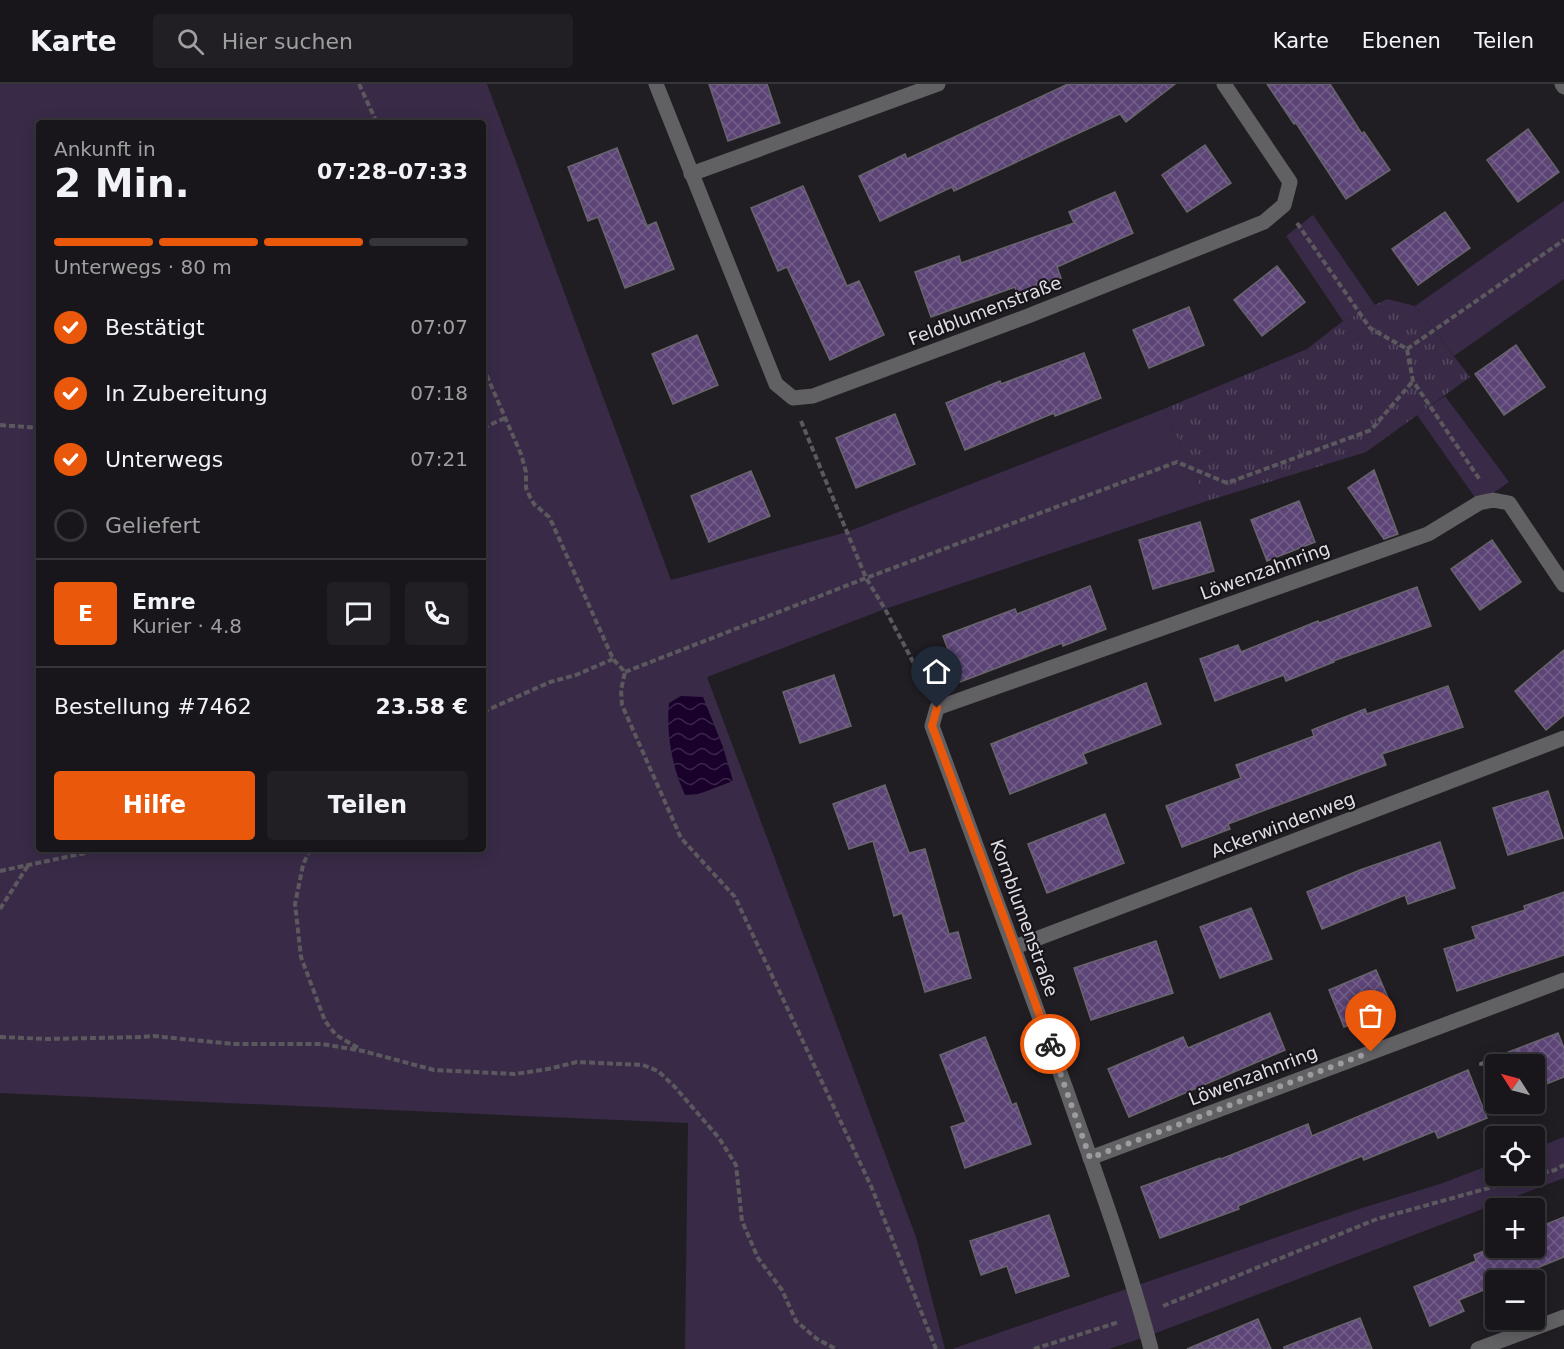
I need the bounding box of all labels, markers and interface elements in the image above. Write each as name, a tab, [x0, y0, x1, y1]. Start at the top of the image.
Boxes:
search box	[153, 14, 573, 68]
text: Karte	[30, 25, 117, 58]
icon: search	[174, 25, 207, 58]
text: Hier suchen	[222, 29, 353, 54]
text: Karte	[1273, 29, 1329, 53]
text: Ebenen	[1362, 29, 1441, 53]
text: Teilen	[1474, 29, 1534, 53]
text: Ankunft in	[54, 137, 156, 161]
text: 07:28–07:33	[317, 159, 468, 184]
text: 2 Min.	[54, 161, 189, 206]
text: Unterwegs · 80 m	[54, 255, 232, 279]
street label: Feldblumenstraße	[905, 272, 1064, 349]
icon: check	[54, 311, 87, 344]
text: Bestätigt	[105, 315, 205, 340]
text: 07:07	[410, 315, 468, 339]
icon: check	[54, 377, 87, 410]
text: In Zubereitung	[105, 381, 268, 406]
text: 07:18	[410, 381, 468, 405]
icon: check	[54, 443, 87, 476]
text: Unterwegs	[105, 447, 223, 472]
text: 07:21	[410, 447, 468, 471]
text: Geliefert	[105, 513, 200, 538]
street label: Löwenzahnring	[1197, 537, 1333, 604]
button: chat	[327, 582, 390, 645]
button: phone	[405, 582, 468, 645]
text: Emre	[132, 589, 196, 614]
text: E	[78, 601, 93, 626]
text: Kurier · 4.8	[132, 614, 242, 638]
pin	[911, 646, 962, 708]
icon: home	[920, 655, 953, 688]
text: Bestellung #7462	[54, 694, 252, 719]
text: 23.58 €	[375, 694, 468, 719]
button: Hilfe	[54, 771, 255, 840]
button: Teilen	[267, 771, 468, 840]
street label: Ackerwindenweg	[1208, 787, 1358, 862]
street label: Kornblumenstraße	[986, 836, 1063, 999]
pin	[1345, 990, 1396, 1052]
icon: bag	[1354, 999, 1387, 1032]
courier	[1020, 1014, 1080, 1074]
icon: bike	[1034, 1028, 1067, 1061]
street label: Löwenzahnring	[1185, 1041, 1320, 1110]
north arrow	[1485, 1054, 1545, 1114]
map controls	[1485, 1054, 1545, 1330]
button: locate	[1485, 1126, 1545, 1186]
button: +	[1485, 1198, 1545, 1258]
button: −	[1485, 1270, 1545, 1330]

